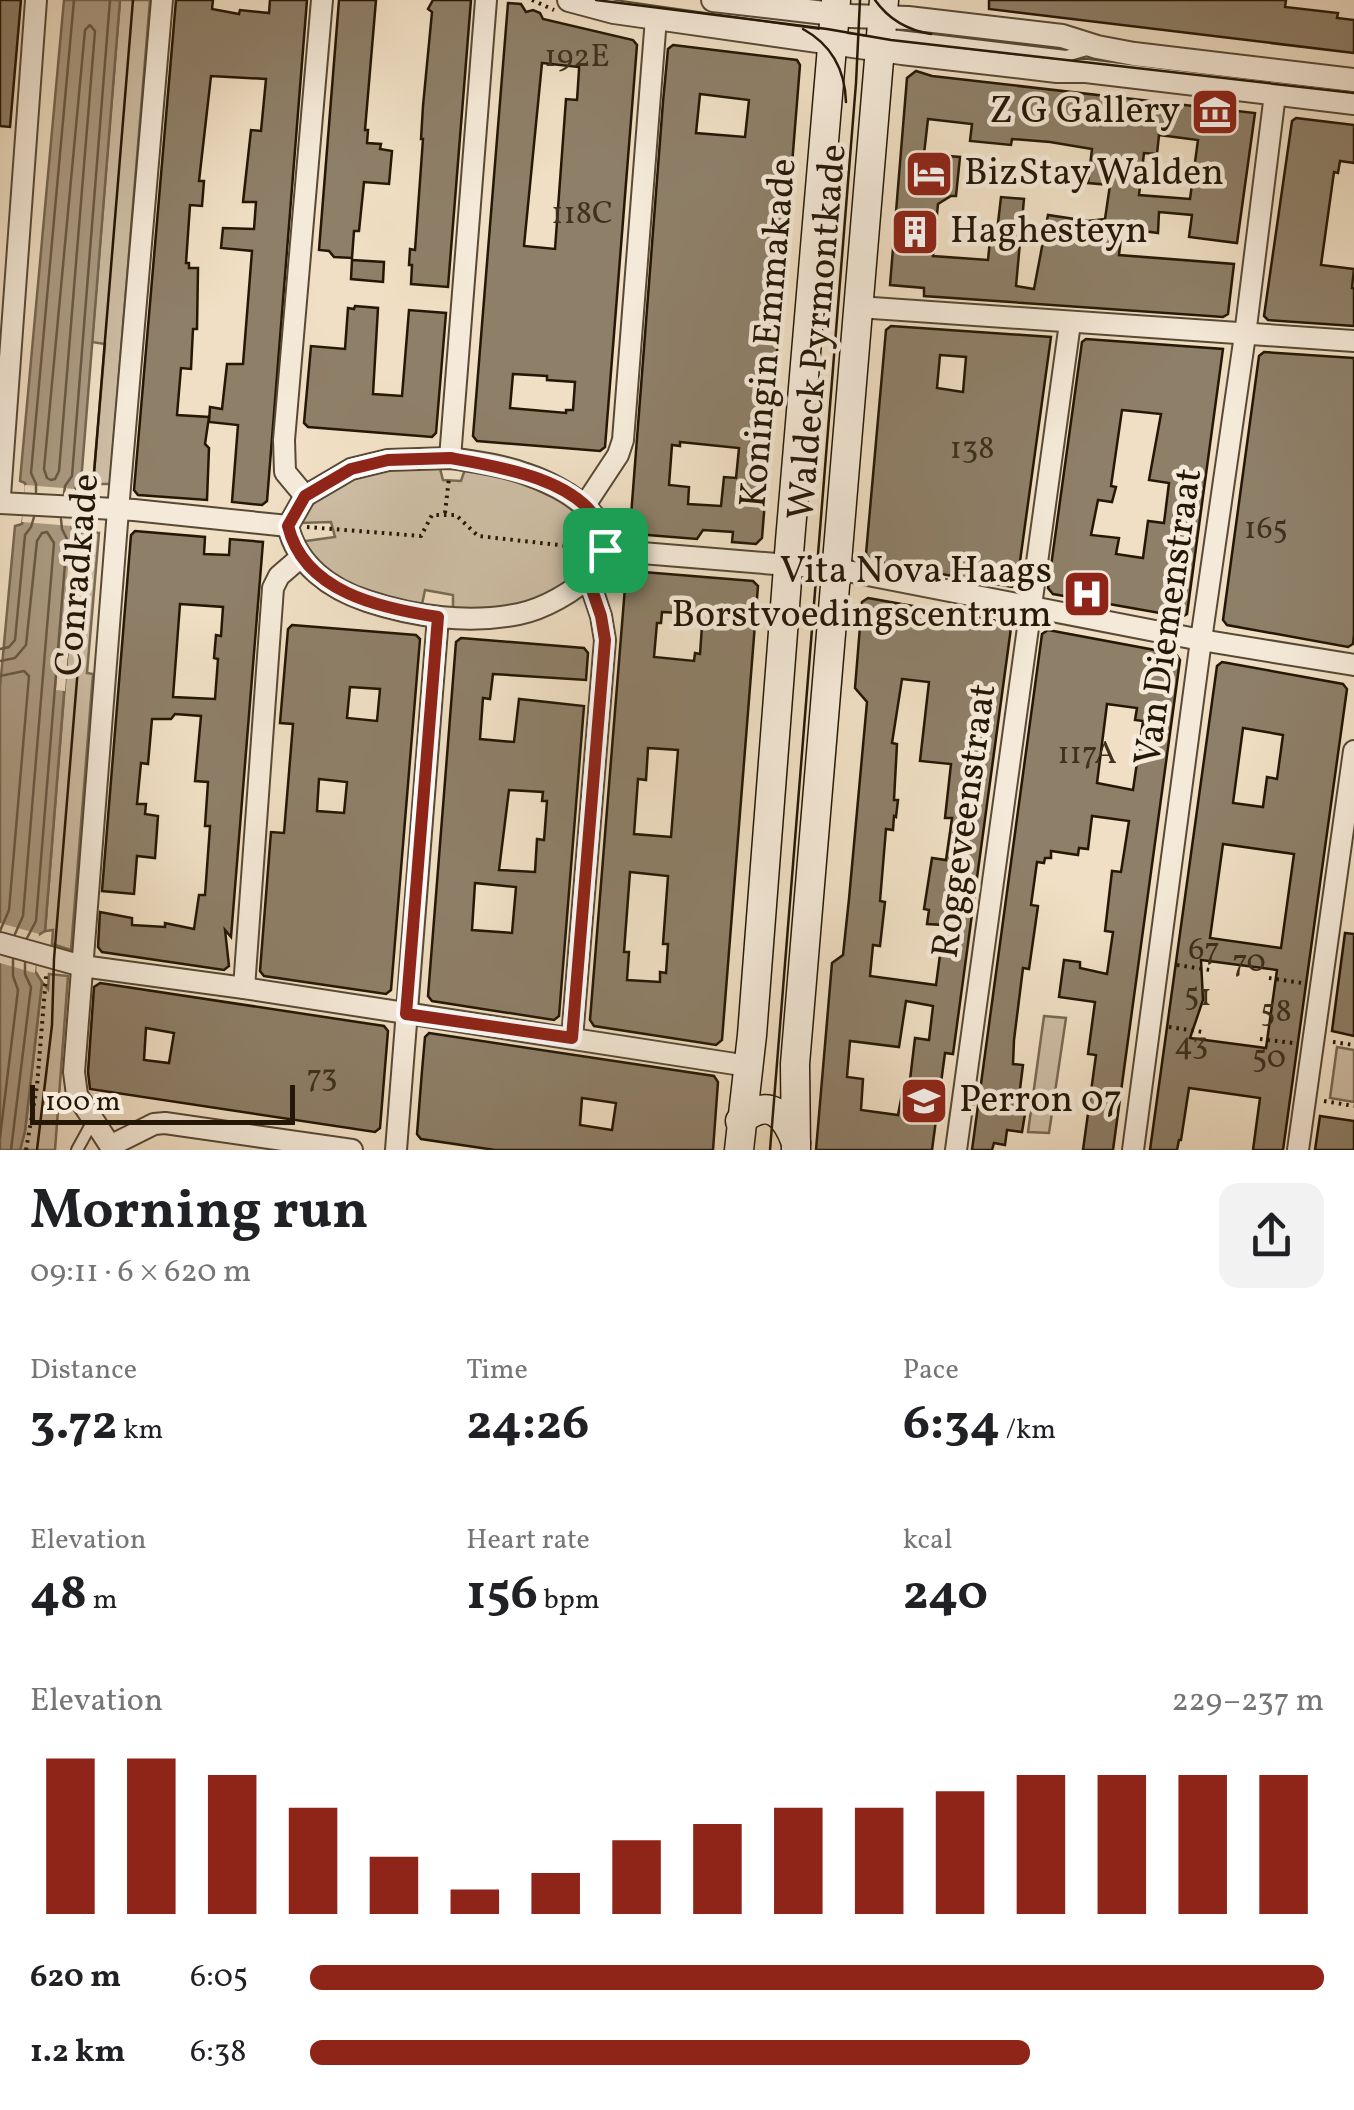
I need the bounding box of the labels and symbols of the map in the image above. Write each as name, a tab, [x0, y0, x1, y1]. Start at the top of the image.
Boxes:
house number: 192E	[544, 36, 610, 80]
place label: Z G Gallery	[989, 86, 1180, 139]
museum icon: Z G Gallery	[1189, 86, 1241, 138]
street label: Waldeck Pyrmontkade	[776, 142, 862, 522]
hotel icon: BizStay Walden	[903, 148, 955, 200]
place label: BizStay Walden	[964, 148, 1224, 201]
street label: Koningin Emmakade	[728, 156, 812, 510]
house number: 118C	[551, 193, 613, 237]
building icon: Haghesteyn	[889, 206, 941, 258]
place label: Haghesteyn	[950, 206, 1148, 259]
house number: 138	[949, 428, 995, 472]
street label: Van Diemenstraat	[1123, 465, 1217, 769]
street label: Conradkade	[44, 472, 114, 678]
pin	[563, 508, 648, 593]
house number: 165	[1244, 508, 1288, 552]
place label: Vita Nova Haags Borstvoedingscentrum	[671, 546, 1052, 643]
hospital icon: Vita Nova Haags Borstvoedingscentrum	[1061, 568, 1113, 620]
street label: Roggeveenstraat	[921, 680, 1011, 962]
house number: 117A	[1057, 733, 1117, 777]
house number: 67	[1188, 929, 1220, 973]
house number: 70	[1232, 941, 1266, 985]
house number: 51	[1184, 975, 1212, 1019]
house number: 58	[1260, 991, 1292, 1035]
house number: 43	[1174, 1024, 1208, 1068]
house number: 50	[1252, 1037, 1286, 1081]
house number: 73	[307, 1056, 337, 1100]
school or university icon: Perron 07	[898, 1075, 950, 1127]
place label: Perron 07	[959, 1075, 1122, 1128]
scale bar	[30, 1080, 295, 1124]

